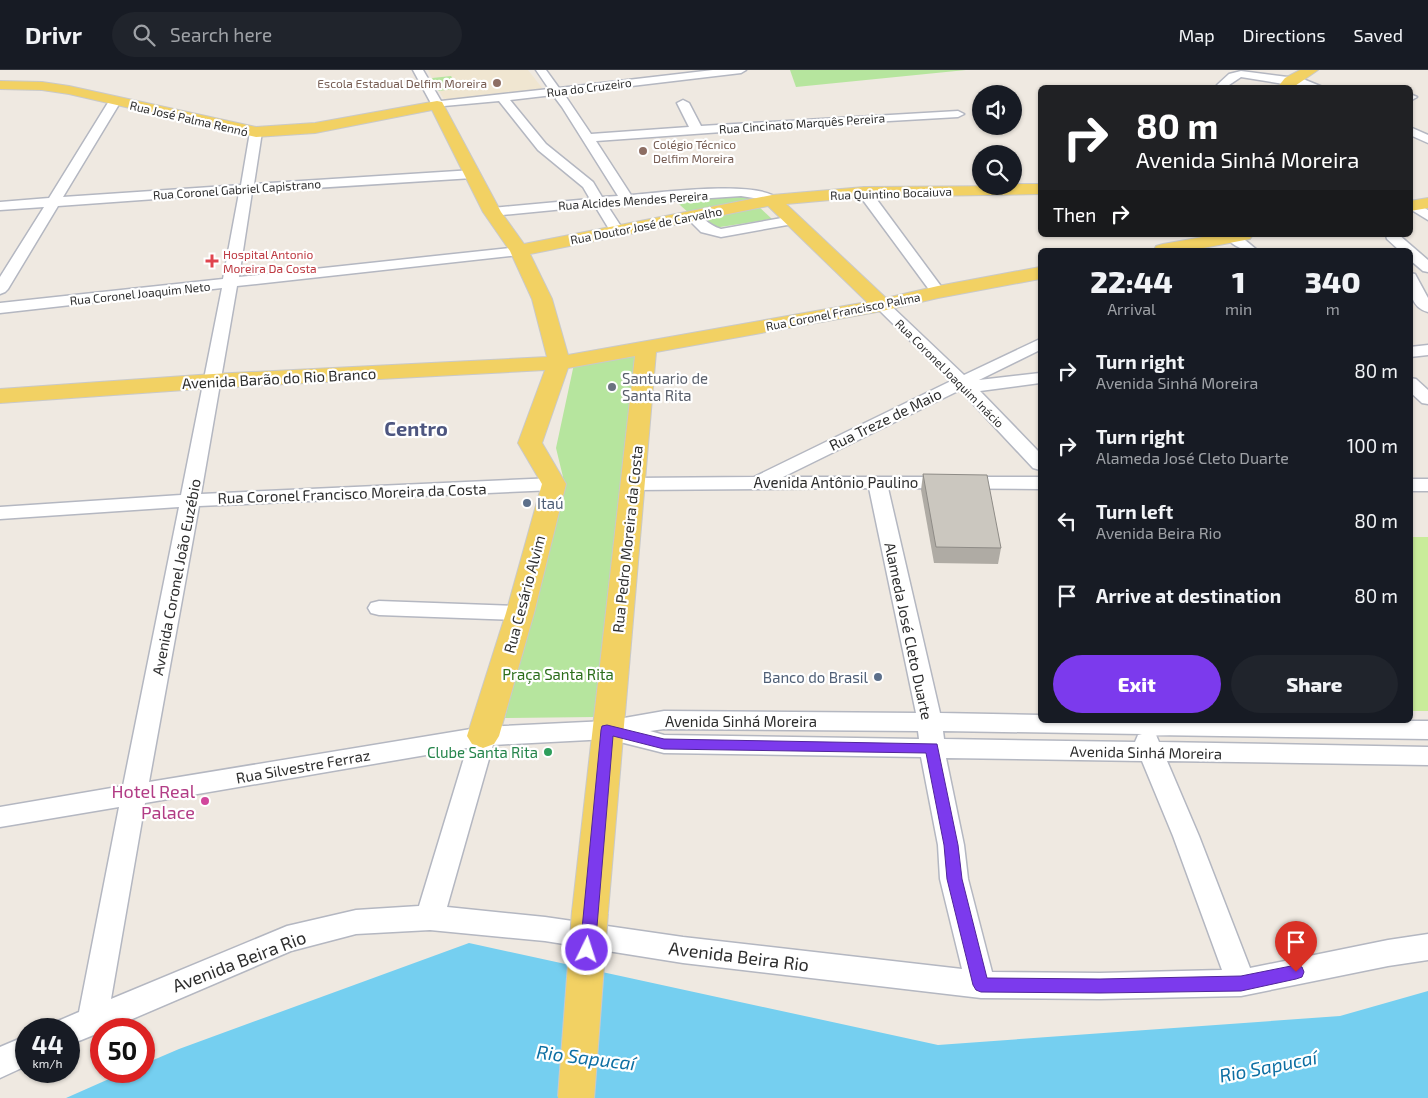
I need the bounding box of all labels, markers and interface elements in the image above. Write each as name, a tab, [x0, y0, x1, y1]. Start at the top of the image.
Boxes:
search box	[112, 12, 462, 57]
text: Drivr	[25, 20, 82, 49]
icon: search	[130, 21, 158, 49]
text: Search here	[170, 23, 272, 46]
text: Map	[1178, 24, 1215, 46]
text: Directions	[1243, 24, 1326, 46]
text: Saved	[1354, 24, 1403, 46]
street label: Rua do Cruzeiro	[546, 75, 632, 99]
place label: Escola Estadual Delfim Moreira	[317, 76, 487, 90]
marker: Escola Estadual Delfim Moreira	[491, 77, 503, 89]
map controls	[972, 85, 1022, 195]
button: sound	[972, 85, 1022, 135]
street label: Rua José Palma Rennó	[129, 98, 250, 138]
text: 80 m	[1136, 104, 1218, 146]
icon: right	[1053, 105, 1118, 170]
street label: Rua Cincinato Marquês Pereira	[719, 110, 885, 136]
place label: Colégio Técnico Delfim Moreira	[653, 137, 736, 165]
marker: Colégio Técnico Delfim Moreira	[637, 145, 649, 157]
button: search	[972, 145, 1022, 195]
text: Avenida Sinhá Moreira	[1136, 146, 1359, 172]
street label: Rua Coronel Gabriel Capistrano	[153, 176, 322, 202]
street label: Rua Quintino Bocaiuva	[830, 184, 952, 203]
street label: Rua Alcides Mendes Pereira	[558, 188, 708, 212]
icon: right	[1106, 200, 1134, 228]
street label: Rua Doutor José de Carvalho	[569, 203, 723, 247]
text: Then	[1053, 203, 1096, 226]
place label: Hospital Antonio Moreira Da Costa	[223, 247, 317, 275]
marker: Hospital Antonio Moreira Da Costa	[205, 254, 219, 268]
text: 22:44	[1090, 263, 1173, 299]
text: 1	[1232, 263, 1245, 299]
text: 340	[1305, 263, 1361, 299]
street label: Rua Coronel Joaquim Neto	[69, 279, 211, 307]
street label: Rua Coronel Francisco Palma	[765, 289, 921, 333]
text: Arrival	[1107, 299, 1156, 318]
text: min	[1225, 299, 1252, 318]
text: m	[1326, 299, 1340, 318]
street label: Rua Coronel Joaquim Inácio	[893, 316, 1007, 430]
text: Turn right	[1096, 350, 1184, 373]
icon: right	[1053, 357, 1081, 385]
text: 80 m	[1354, 359, 1398, 382]
street label: Avenida Barão do Rio Branco	[181, 364, 377, 392]
place label: Santuario de Santa Rita	[622, 369, 708, 404]
text: Avenida Sinhá Moreira	[1096, 373, 1258, 392]
marker: Santuario de Santa Rita	[606, 381, 618, 393]
street label: Rua Treze de Maio	[826, 384, 944, 454]
district label: Centro	[384, 416, 448, 440]
text: Turn right	[1096, 425, 1184, 448]
icon: right	[1053, 432, 1081, 460]
text: 100 m	[1347, 434, 1398, 457]
street label: Rua Pedro Moreira da Costa	[608, 444, 646, 634]
text: Alameda José Cleto Duarte	[1096, 448, 1289, 467]
street label: Avenida Antônio Paulino	[754, 473, 918, 491]
street label: Avenida Coronel João Euzébio	[148, 477, 204, 677]
street label: Rua Coronel Francisco Moreira da Costa	[217, 479, 487, 507]
place label: Itaú	[537, 494, 563, 512]
marker: Itaú	[521, 497, 533, 509]
text: Turn left	[1096, 500, 1173, 523]
icon: left	[1053, 507, 1081, 535]
text: 80 m	[1354, 509, 1398, 532]
text: Avenida Beira Rio	[1096, 523, 1222, 542]
street label: Rua Cesário Alvim	[500, 533, 548, 655]
street label: Alameda José Cleto Duarte	[881, 541, 937, 721]
icon: arrive	[1053, 582, 1081, 610]
text: Arrive at destination	[1096, 584, 1281, 607]
text: 80 m	[1354, 584, 1398, 607]
button: Exit	[1053, 655, 1221, 713]
button: Share	[1231, 655, 1398, 713]
park label: Praça Santa Rita	[502, 665, 614, 684]
place label: Banco do Brasil	[763, 668, 869, 686]
marker: Banco do Brasil	[872, 671, 884, 683]
street label: Avenida Sinhá Moreira	[665, 712, 817, 730]
street label: Avenida Sinhá Moreira	[1070, 742, 1222, 762]
place label: Clube Santa Rita	[427, 743, 538, 761]
street label: Rua Silvestre Ferraz	[234, 745, 372, 787]
marker: Clube Santa Rita	[542, 746, 554, 758]
place label: Hotel Real Palace	[111, 780, 196, 823]
marker: Hotel Real Palace	[199, 795, 211, 807]
pin	[1275, 921, 1317, 972]
position arrow	[560, 923, 612, 975]
street label: Avenida Beira Rio	[169, 925, 309, 997]
icon: arrive	[1282, 928, 1310, 956]
street label: Avenida Beira Rio	[668, 936, 810, 976]
speed limit sign: 50	[90, 1018, 155, 1083]
text: 44	[32, 1029, 63, 1059]
water label: Rio Sapucaí	[535, 1040, 639, 1075]
water label: Rio Sapucaí	[1217, 1045, 1321, 1087]
text: km/h	[33, 1056, 62, 1070]

